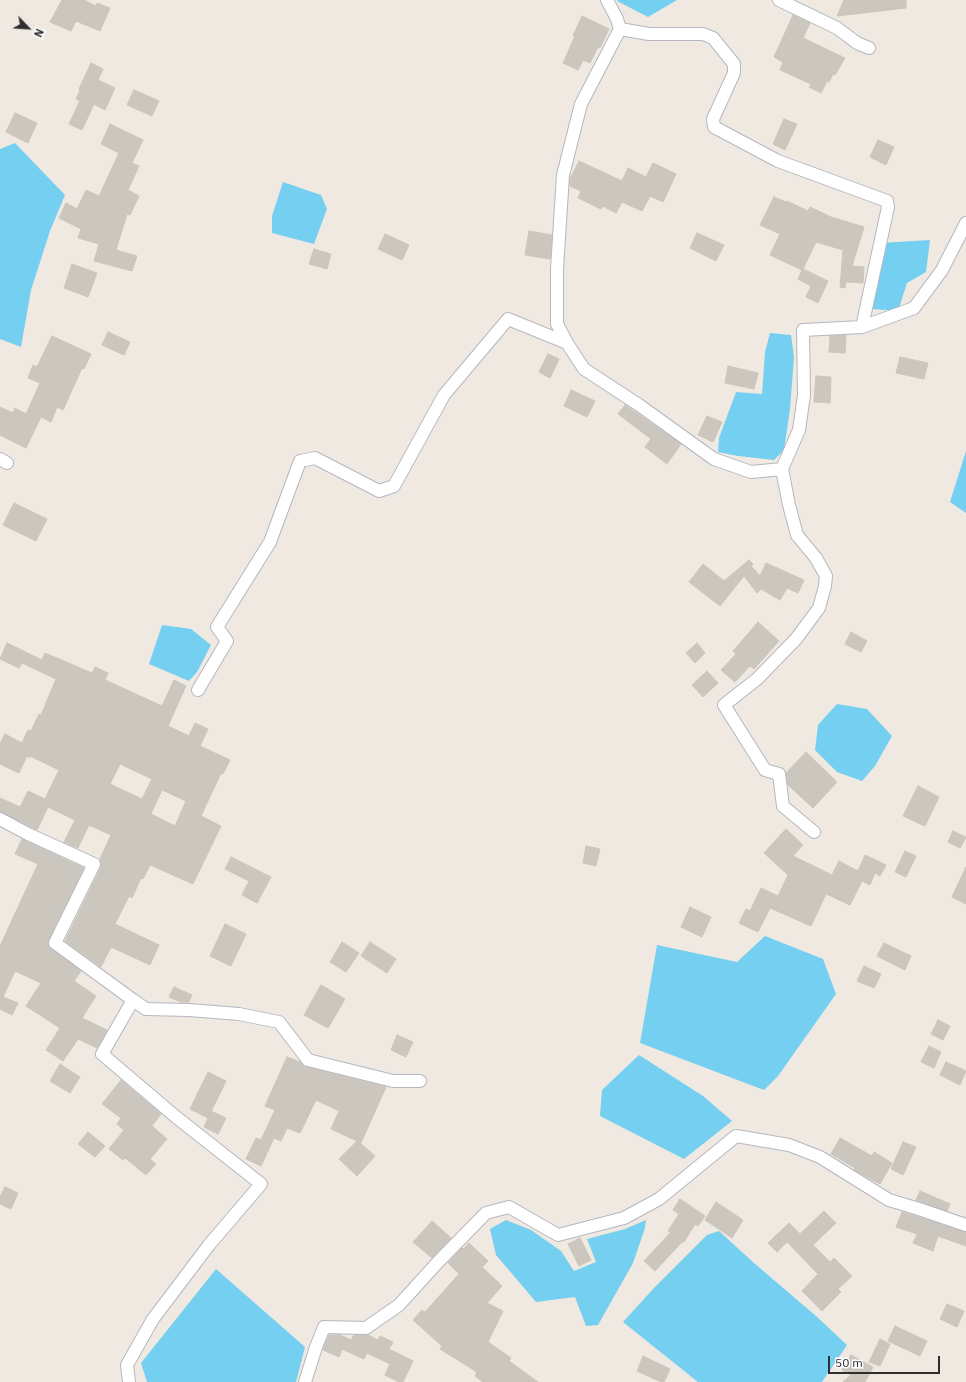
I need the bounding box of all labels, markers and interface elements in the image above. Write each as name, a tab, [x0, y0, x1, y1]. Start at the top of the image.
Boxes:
north arrow	[8, 8, 48, 48]
text: N	[31, 27, 47, 40]
scale bar	[830, 1348, 942, 1374]
text: 50 m	[835, 1355, 863, 1370]

